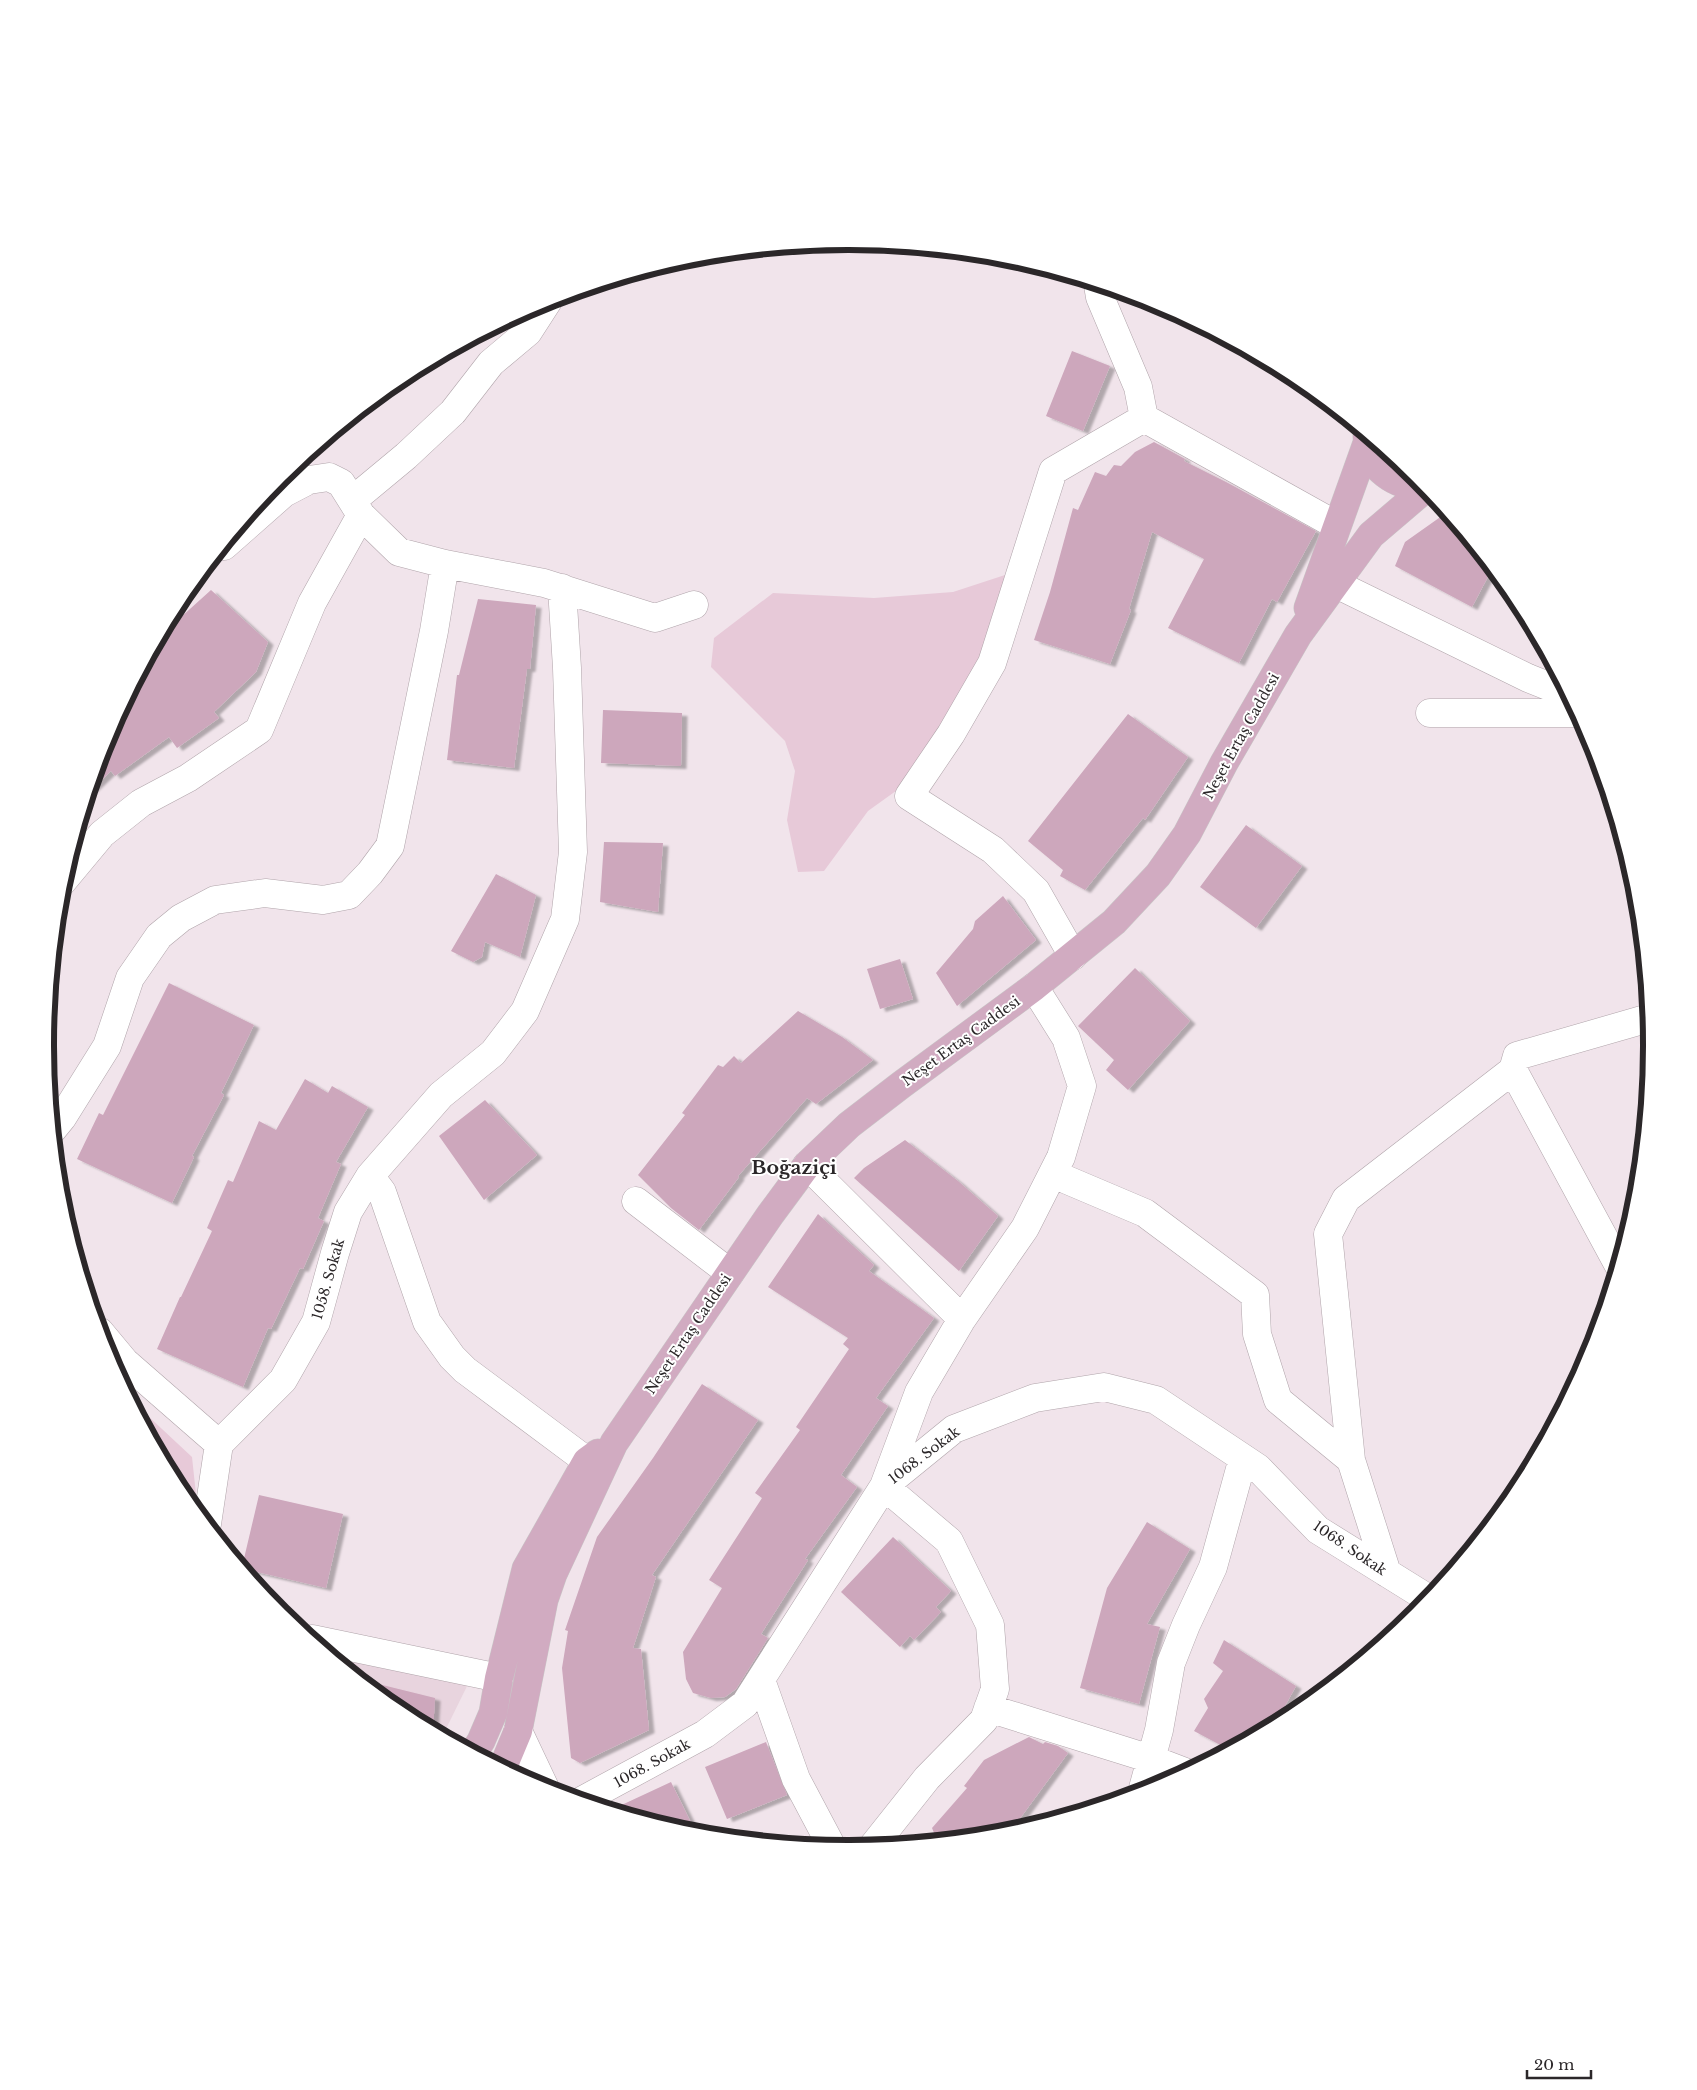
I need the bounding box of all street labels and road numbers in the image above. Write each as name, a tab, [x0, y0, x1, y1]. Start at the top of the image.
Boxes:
street label: Neşet Ertaş Caddesi	[1199, 670, 1283, 802]
street label: Neşet Ertaş Caddesi	[899, 992, 1024, 1090]
street label: 1058. Sokak	[308, 1236, 348, 1322]
street label: Neşet Ertaş Caddesi	[641, 1270, 735, 1398]
street label: 1068. Sokak	[885, 1422, 964, 1488]
street label: 1068. Sokak	[1310, 1517, 1390, 1579]
street label: 1068. Sokak	[611, 1734, 694, 1791]

